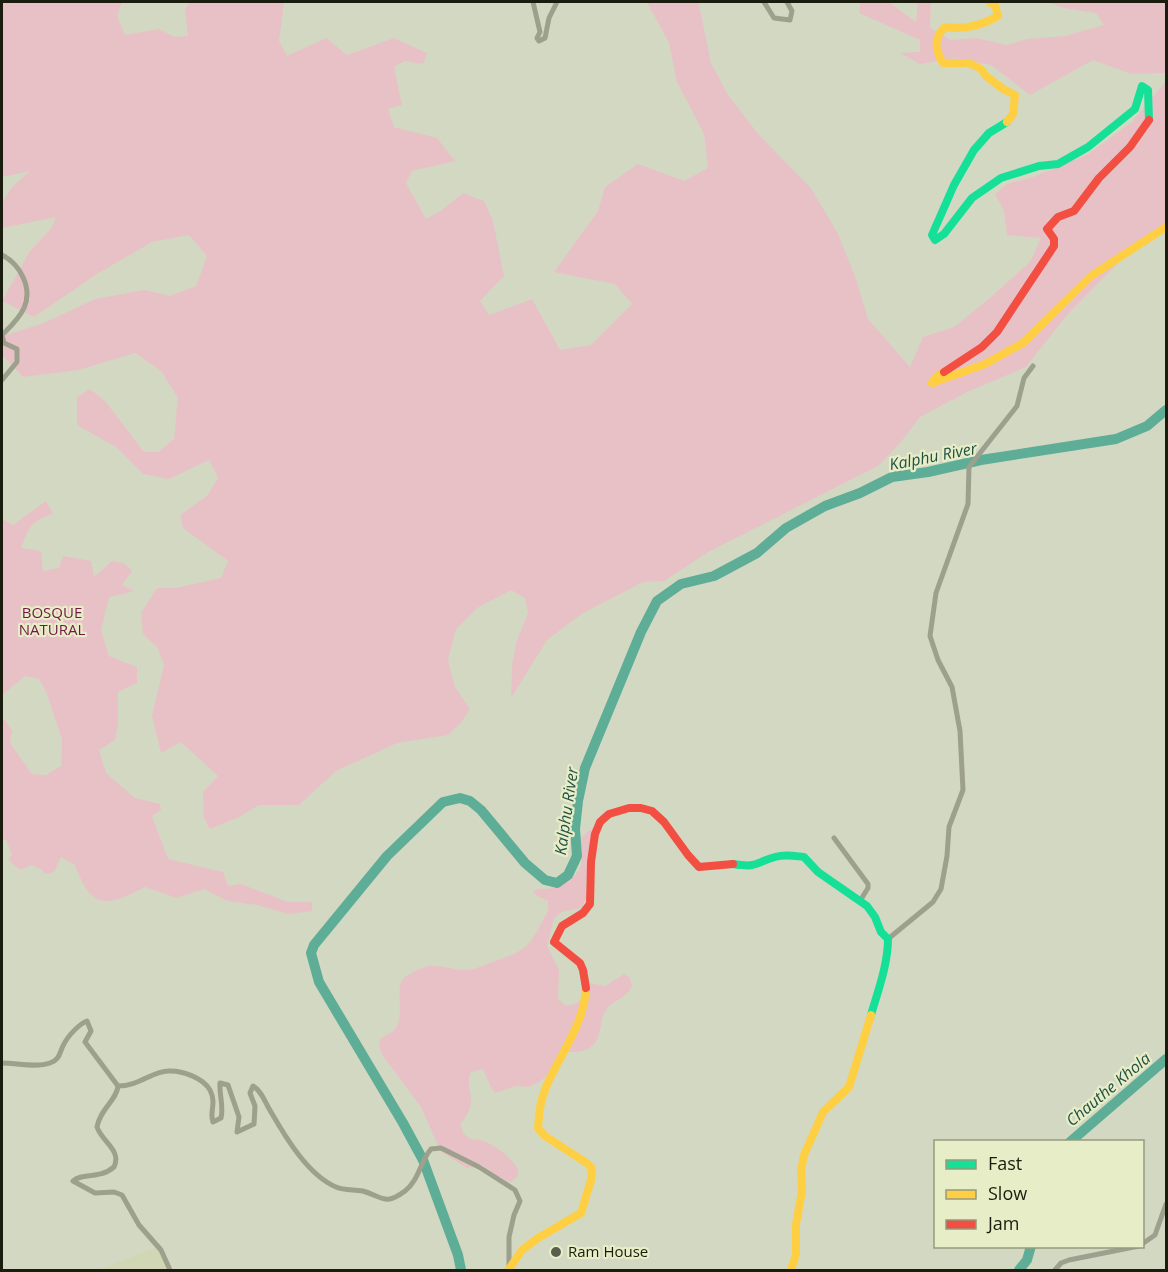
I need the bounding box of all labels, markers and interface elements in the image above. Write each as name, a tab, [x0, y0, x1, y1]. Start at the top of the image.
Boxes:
water label: Kalphu River	[887, 437, 979, 475]
park label: BOSQUE NATURAL	[19, 602, 85, 639]
water label: Kalphu River	[549, 765, 583, 856]
water label: Chauthe Khola	[1061, 1047, 1155, 1131]
legend	[934, 1140, 1144, 1248]
text: Fast	[988, 1151, 1022, 1175]
text: Slow	[988, 1181, 1027, 1205]
text: Jam	[986, 1211, 1020, 1235]
place label: Ram House	[568, 1241, 648, 1261]
marker: Ram House	[549, 1245, 563, 1259]

